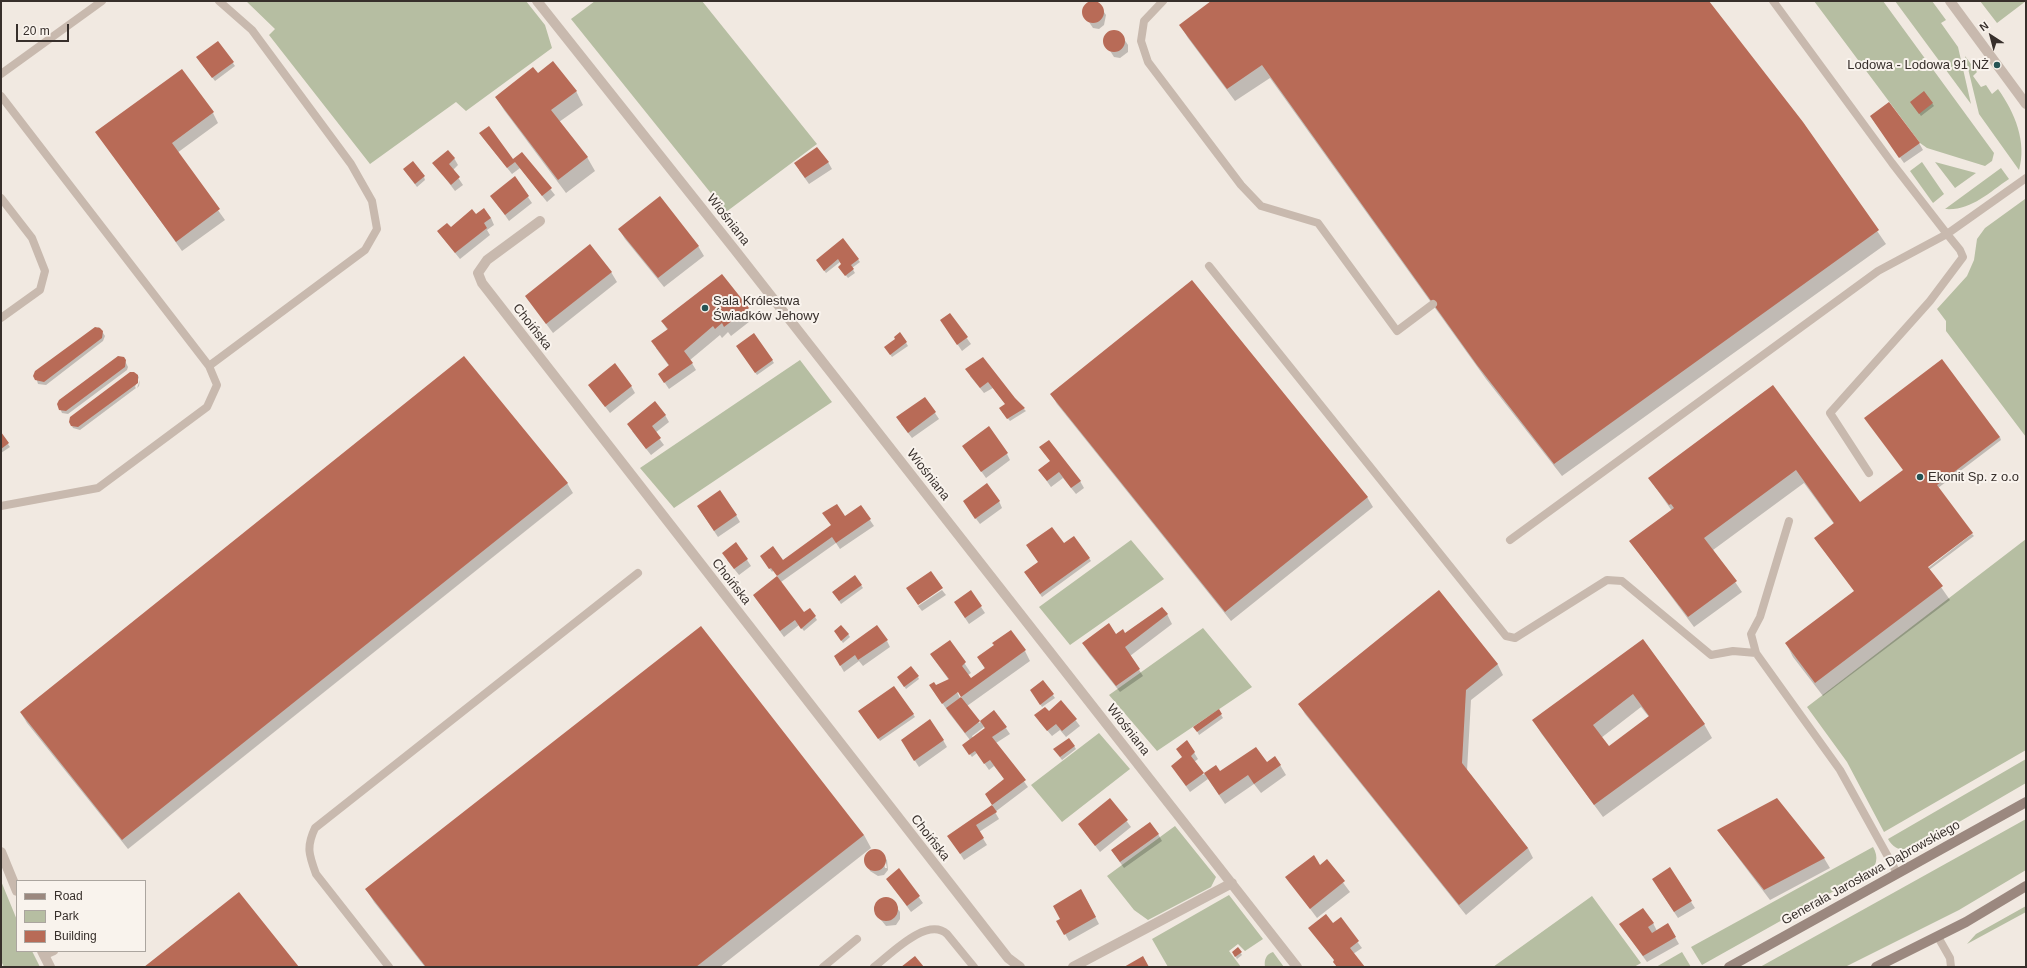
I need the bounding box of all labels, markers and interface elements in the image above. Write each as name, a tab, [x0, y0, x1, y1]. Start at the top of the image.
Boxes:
scale bar	[18, 16, 71, 42]
north arrow	[1971, 16, 2011, 56]
text: N	[1977, 19, 1991, 33]
text: 20 m	[23, 24, 50, 38]
place label: Lodowa - Lodowa 91 NŻ	[1847, 57, 1989, 73]
marker: Lodowa - Lodowa 91 NŻ	[1992, 60, 2002, 70]
street label: Wiośniana	[703, 191, 753, 249]
place label: Sala Królestwa Świadków Jehowy	[713, 293, 819, 324]
street label: Choińska	[509, 301, 555, 353]
marker: Sala Królestwa Świadków Jehowy	[700, 303, 710, 313]
street label: Wiośniana	[903, 446, 953, 504]
place label: Ekonit Sp. z o.o	[1928, 469, 2019, 485]
marker: Ekonit Sp. z o.o	[1915, 472, 1925, 482]
street label: Choińska	[708, 556, 754, 608]
street label: Wiośniana	[1103, 701, 1153, 759]
street label: Choińska	[907, 812, 953, 864]
street label: Generała Jarosława Dąbrowskiego	[1779, 817, 1963, 929]
legend	[16, 880, 146, 952]
text: Road	[54, 889, 83, 903]
text: Park	[54, 909, 79, 923]
text: Building	[54, 929, 97, 943]

